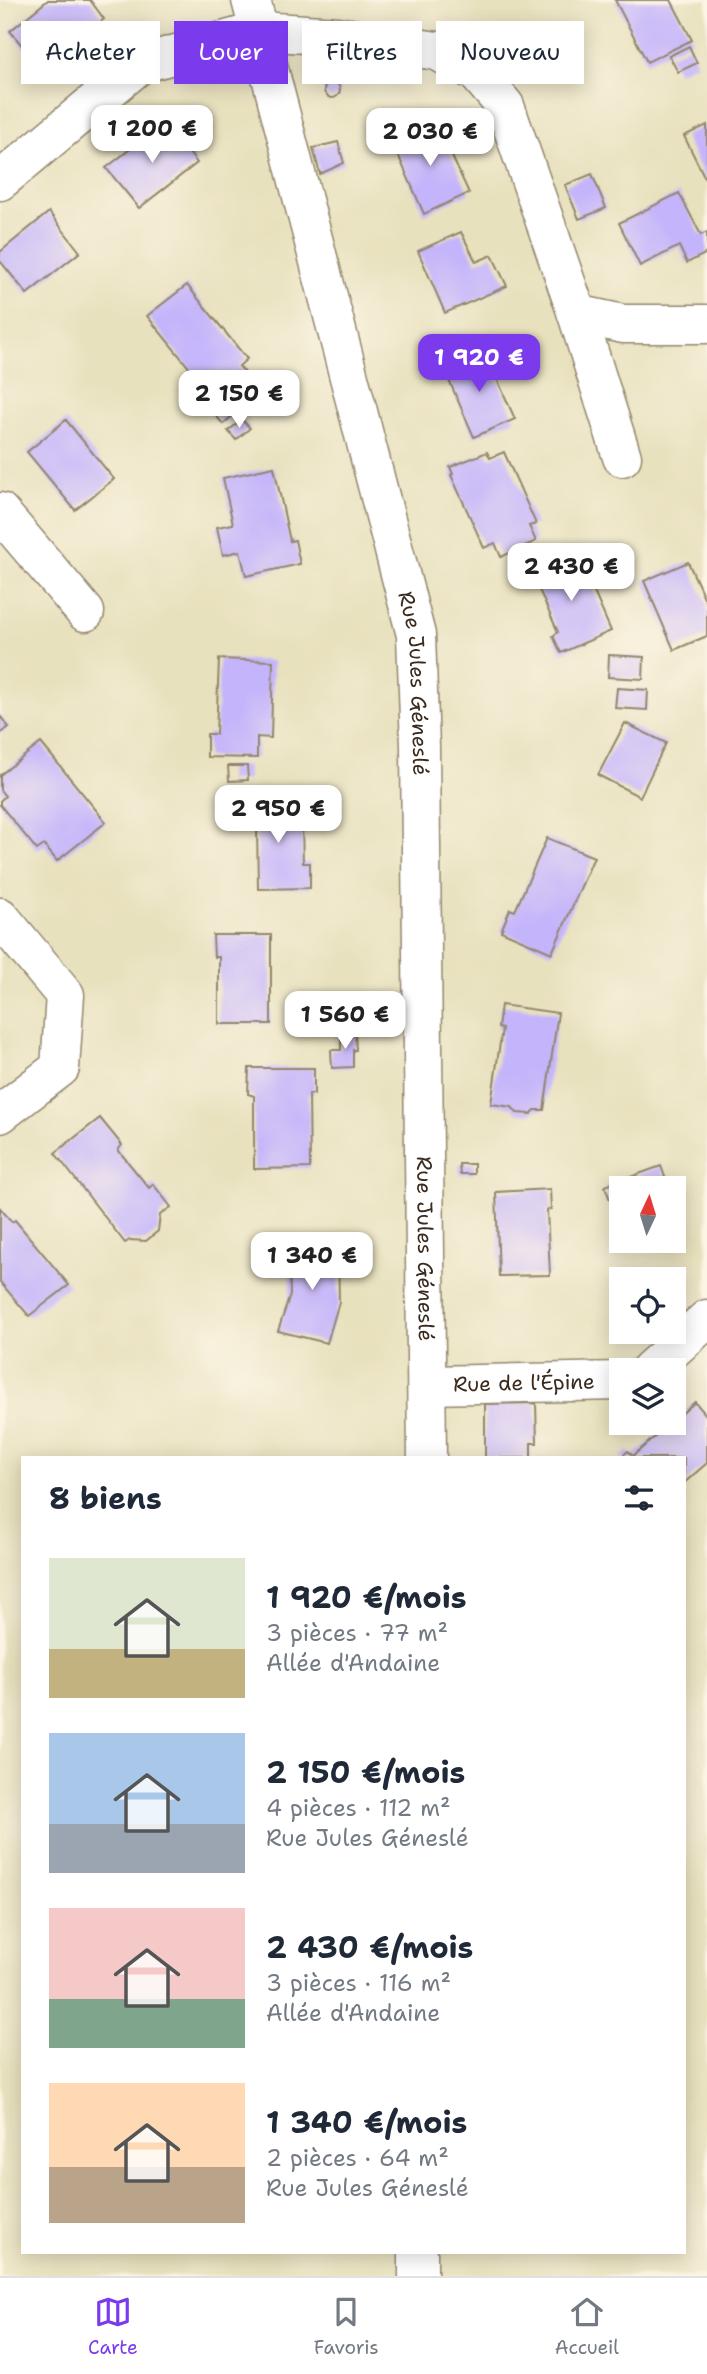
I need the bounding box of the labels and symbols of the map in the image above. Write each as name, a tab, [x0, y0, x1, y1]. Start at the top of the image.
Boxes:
pin: 1 200 €	[87, 106, 217, 165]
pin: 2 030 €	[365, 108, 495, 168]
pin: 1 920 €	[414, 334, 544, 394]
pin: 2 150 €	[174, 370, 304, 430]
pin: 2 430 €	[506, 544, 636, 603]
street label: Rue Jules Géneslé	[391, 588, 434, 776]
pin: 2 950 €	[213, 786, 343, 845]
pin: 1 560 €	[280, 992, 410, 1051]
street label: Rue Jules Géneslé	[410, 1156, 440, 1342]
north arrow	[609, 1176, 686, 1253]
pin: 1 340 €	[247, 1232, 377, 1292]
street label: Rue de l'Épine	[453, 1367, 595, 1398]

